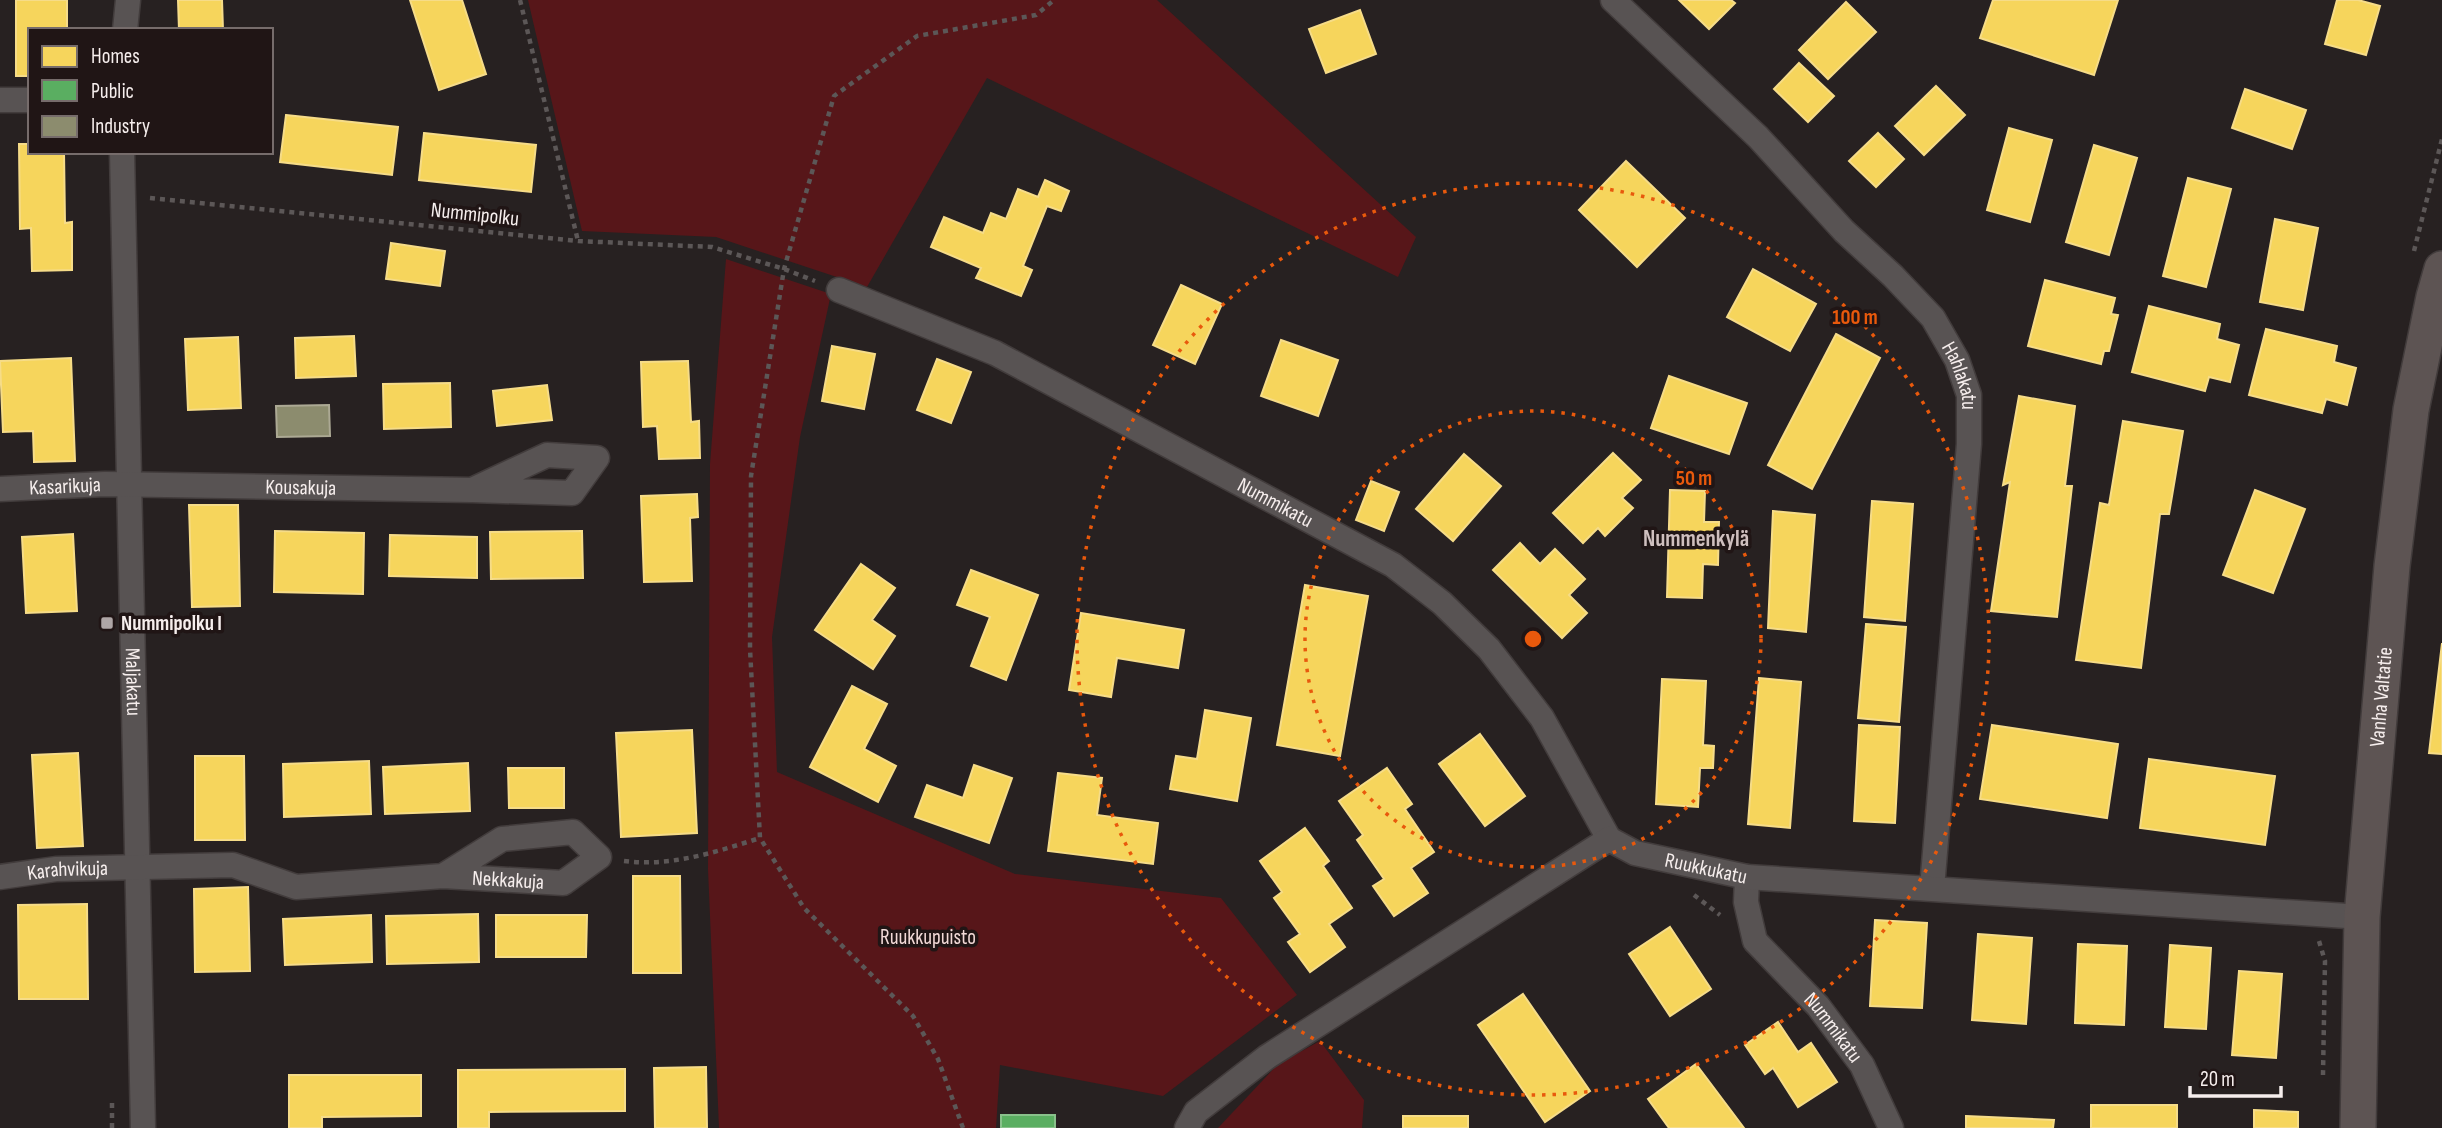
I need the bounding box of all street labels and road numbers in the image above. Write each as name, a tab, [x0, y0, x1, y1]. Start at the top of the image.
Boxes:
street label: Nummipolku	[430, 197, 520, 232]
street label: Hahlakatu	[1936, 337, 1981, 410]
street label: Kasarikuja	[29, 472, 101, 501]
street label: Nummikatu	[1233, 473, 1317, 533]
street label: Kousakuja	[265, 475, 336, 501]
street label: Vanha Valtatie	[2365, 646, 2398, 748]
street label: Maljakatu	[120, 648, 146, 716]
street label: Ruukkukatu	[1663, 848, 1749, 890]
street label: Karahvikuja	[26, 856, 108, 886]
street label: Nekkakuja	[471, 866, 545, 895]
street label: Nummikatu	[1799, 987, 1868, 1068]

